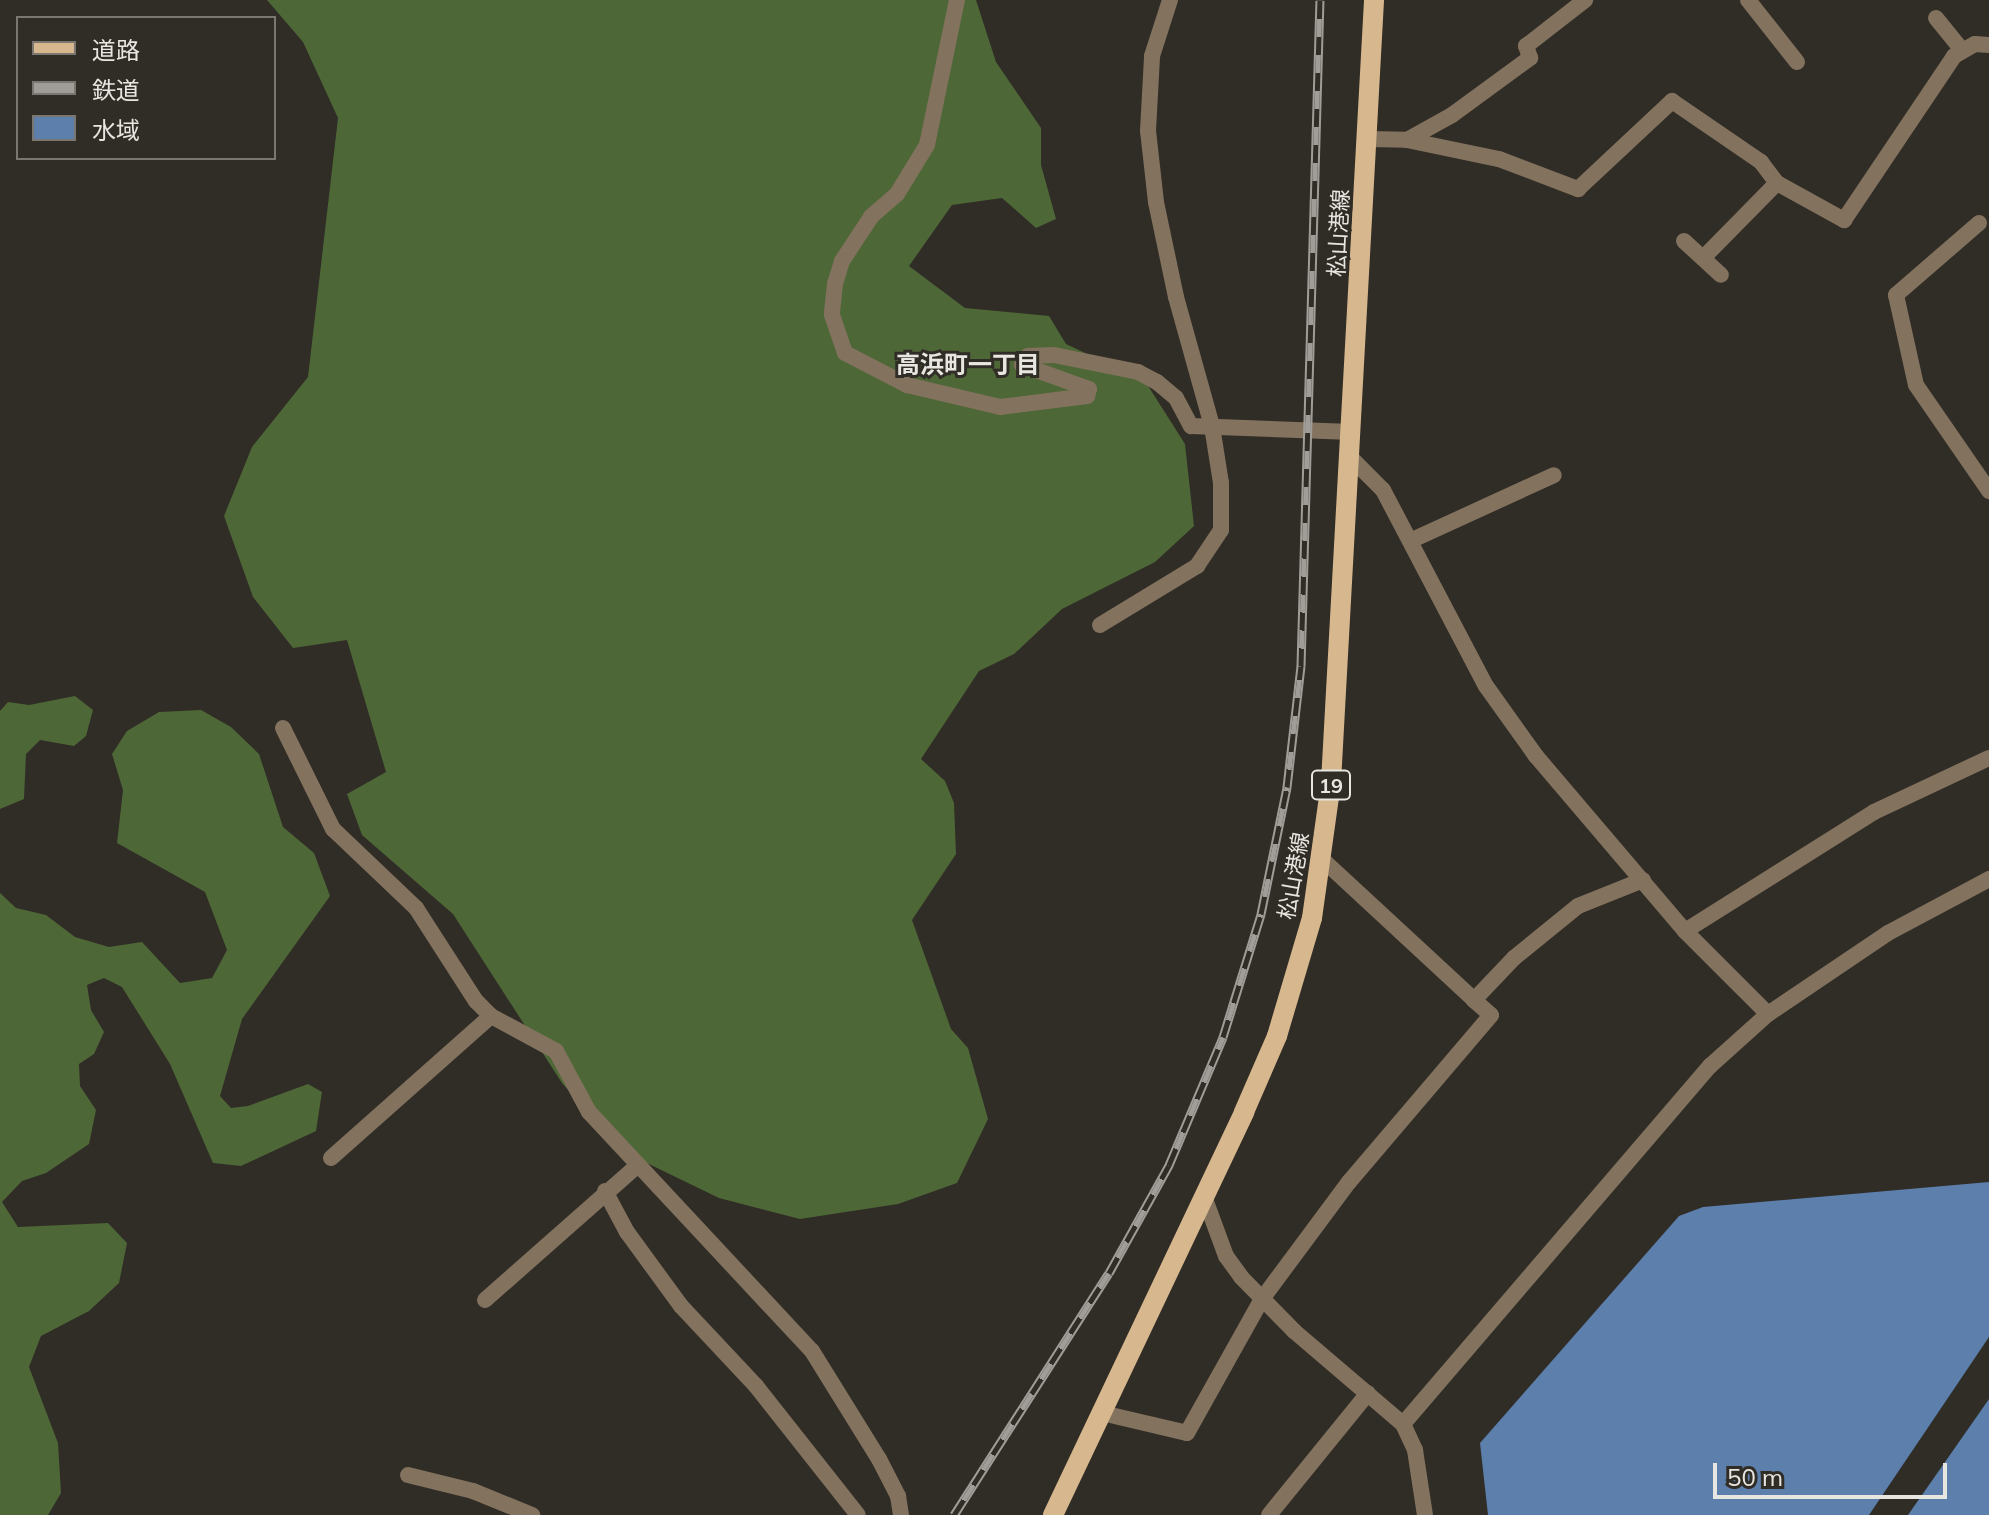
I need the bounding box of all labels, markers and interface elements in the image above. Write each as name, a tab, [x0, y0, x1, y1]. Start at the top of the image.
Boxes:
legend	[16, 16, 276, 160]
text: 道路	[92, 35, 140, 65]
text: 鉄道	[92, 75, 140, 105]
text: 水域	[92, 115, 140, 145]
street label: 松山港線	[1324, 188, 1354, 278]
district label: 高浜町一丁目	[896, 351, 1040, 379]
road number: 19	[1311, 769, 1351, 801]
street label: 松山港線	[1273, 830, 1315, 922]
scale bar	[1717, 1447, 1951, 1497]
text: 50 m	[1727, 1462, 1783, 1492]

